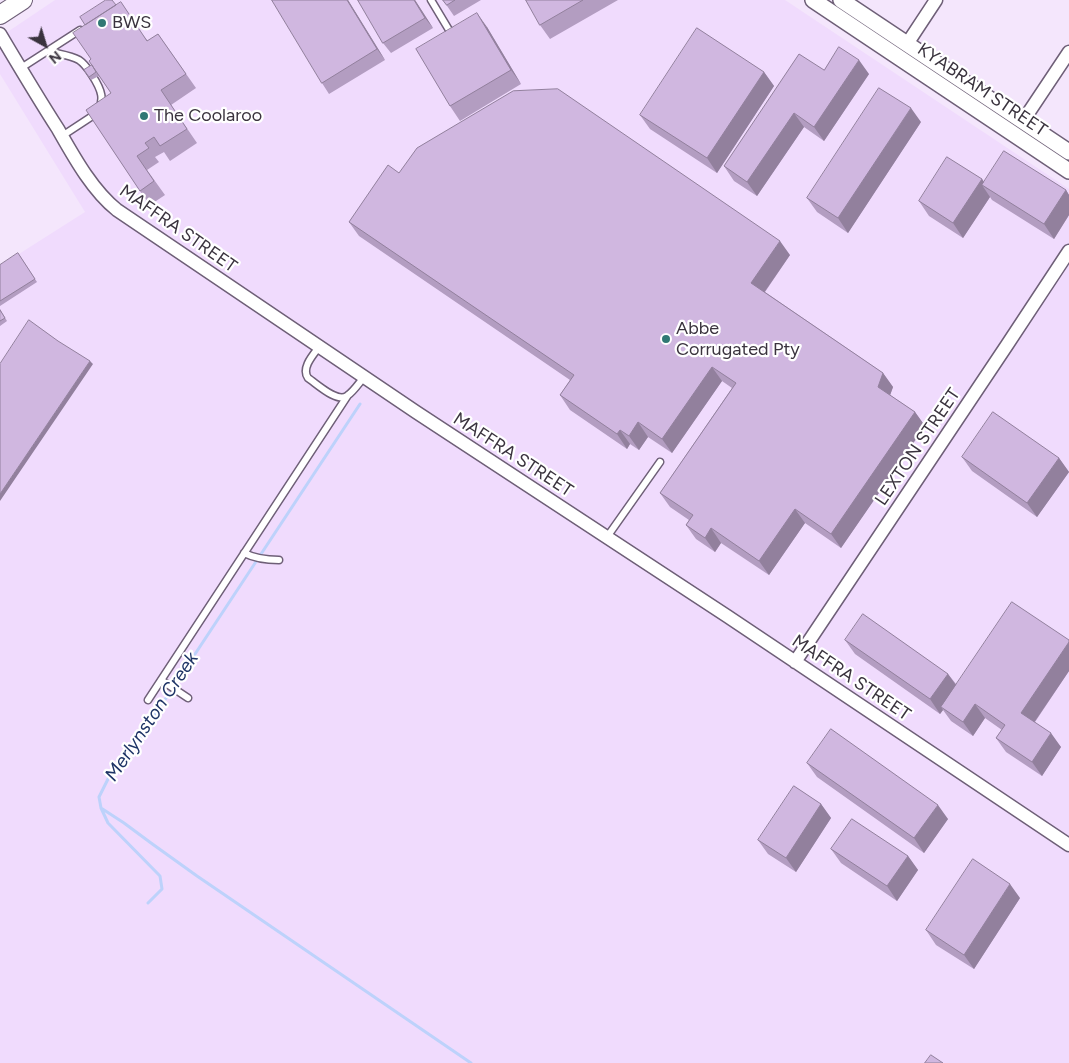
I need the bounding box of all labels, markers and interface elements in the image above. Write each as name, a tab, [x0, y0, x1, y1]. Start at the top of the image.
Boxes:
place label: BWS	[112, 12, 151, 34]
marker: BWS	[96, 17, 108, 29]
north arrow	[20, 20, 70, 70]
street label: KYABRAM STREET	[913, 39, 1051, 141]
text: N	[45, 47, 64, 67]
place label: The Coolaroo	[154, 105, 262, 127]
marker: The Coolaroo	[138, 110, 150, 122]
street label: MAFFRA STREET	[115, 180, 241, 278]
place label: Abbe Corrugated Pty	[676, 318, 800, 360]
marker: Abbe Corrugated Pty	[660, 333, 672, 345]
street label: LEXTON STREET	[871, 384, 965, 510]
street label: MAFFRA STREET	[449, 408, 577, 502]
street label: MAFFRA STREET	[788, 630, 914, 726]
water label: Merlynston Creek	[100, 648, 204, 786]

